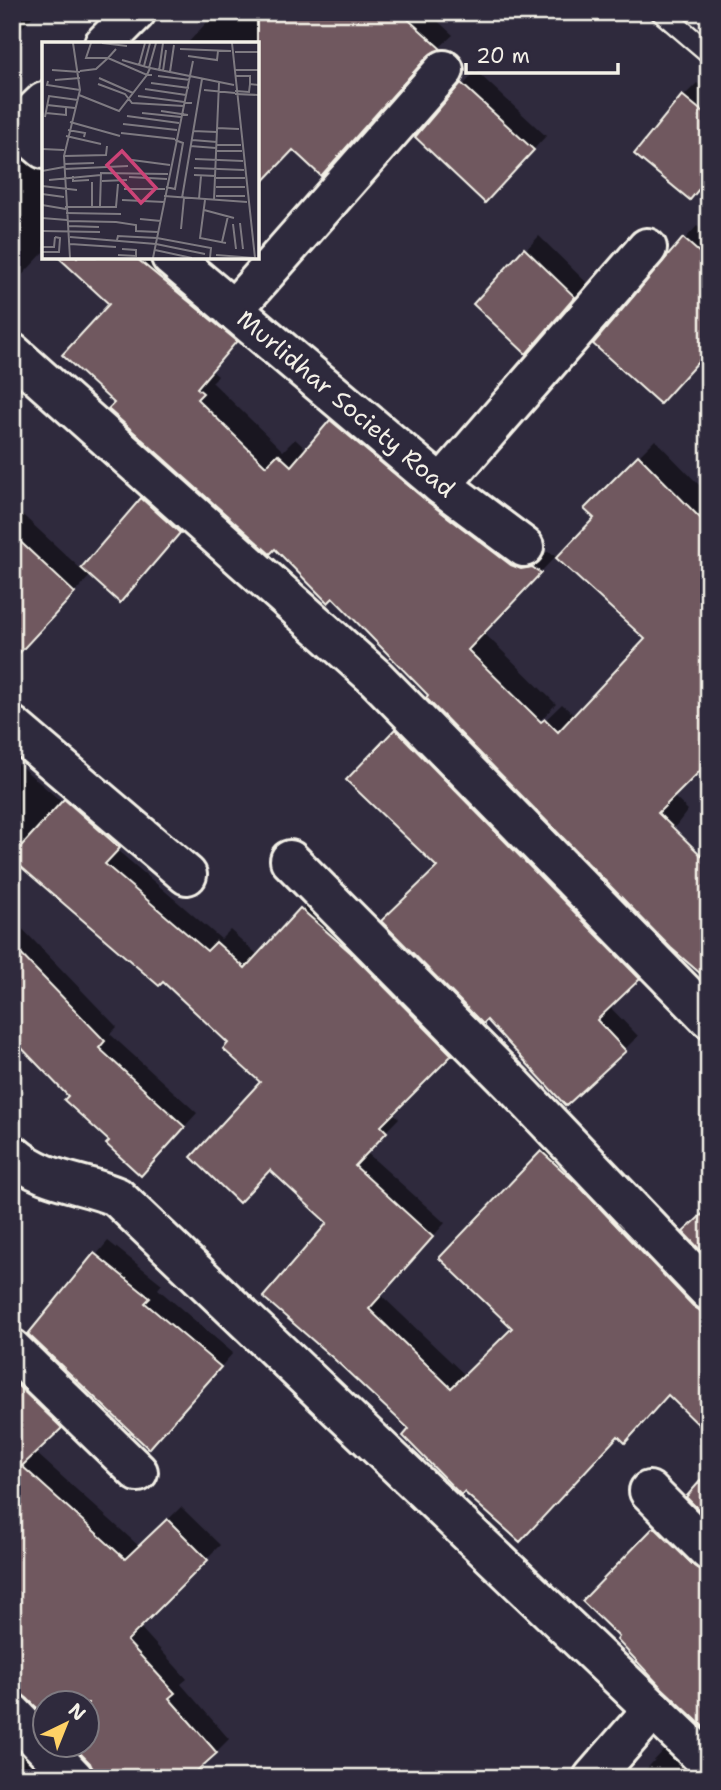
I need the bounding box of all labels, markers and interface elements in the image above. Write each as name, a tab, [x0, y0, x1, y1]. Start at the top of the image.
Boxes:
scale bar	[466, 32, 618, 76]
inset map	[42, 42, 259, 259]
text: 20 m	[476, 42, 530, 70]
street label: Murlidhar Society Road	[230, 303, 462, 505]
north arrow	[32, 1688, 102, 1758]
text: N	[63, 1698, 91, 1726]

